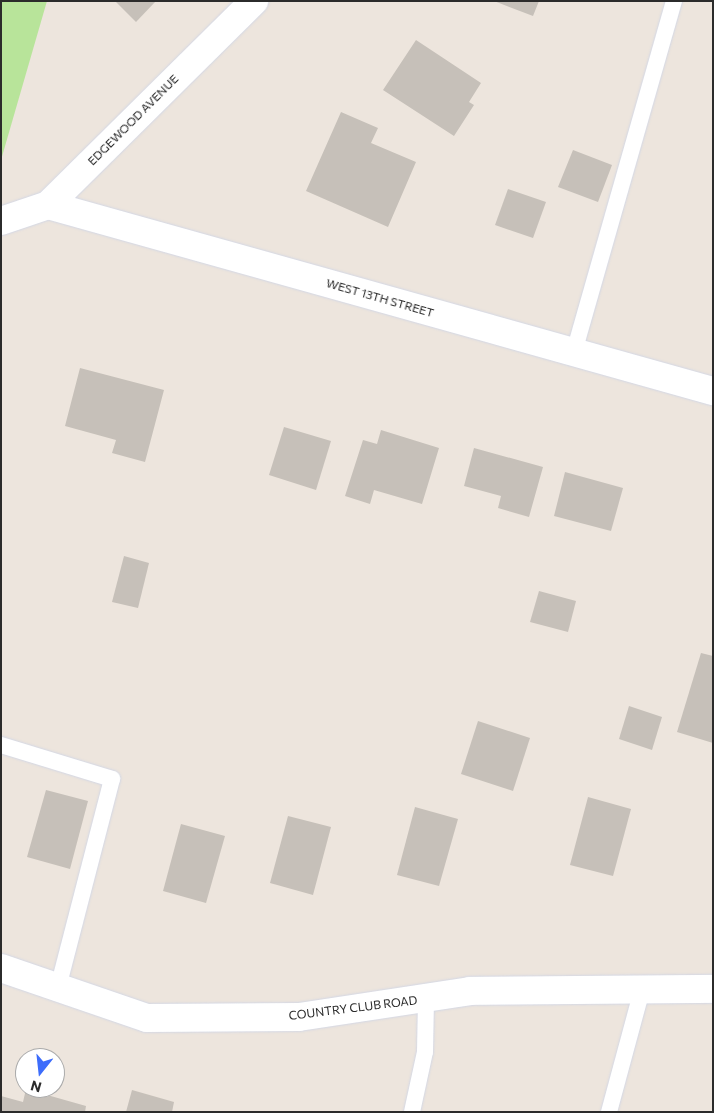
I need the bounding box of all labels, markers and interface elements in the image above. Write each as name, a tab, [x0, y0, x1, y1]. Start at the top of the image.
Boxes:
street label: EDGEWOOD AVENUE	[85, 72, 181, 168]
street label: WEST 13TH STREET	[324, 276, 436, 320]
street label: COUNTRY CLUB ROAD	[288, 993, 418, 1023]
north arrow	[15, 1048, 65, 1098]
text: N	[29, 1077, 43, 1097]

